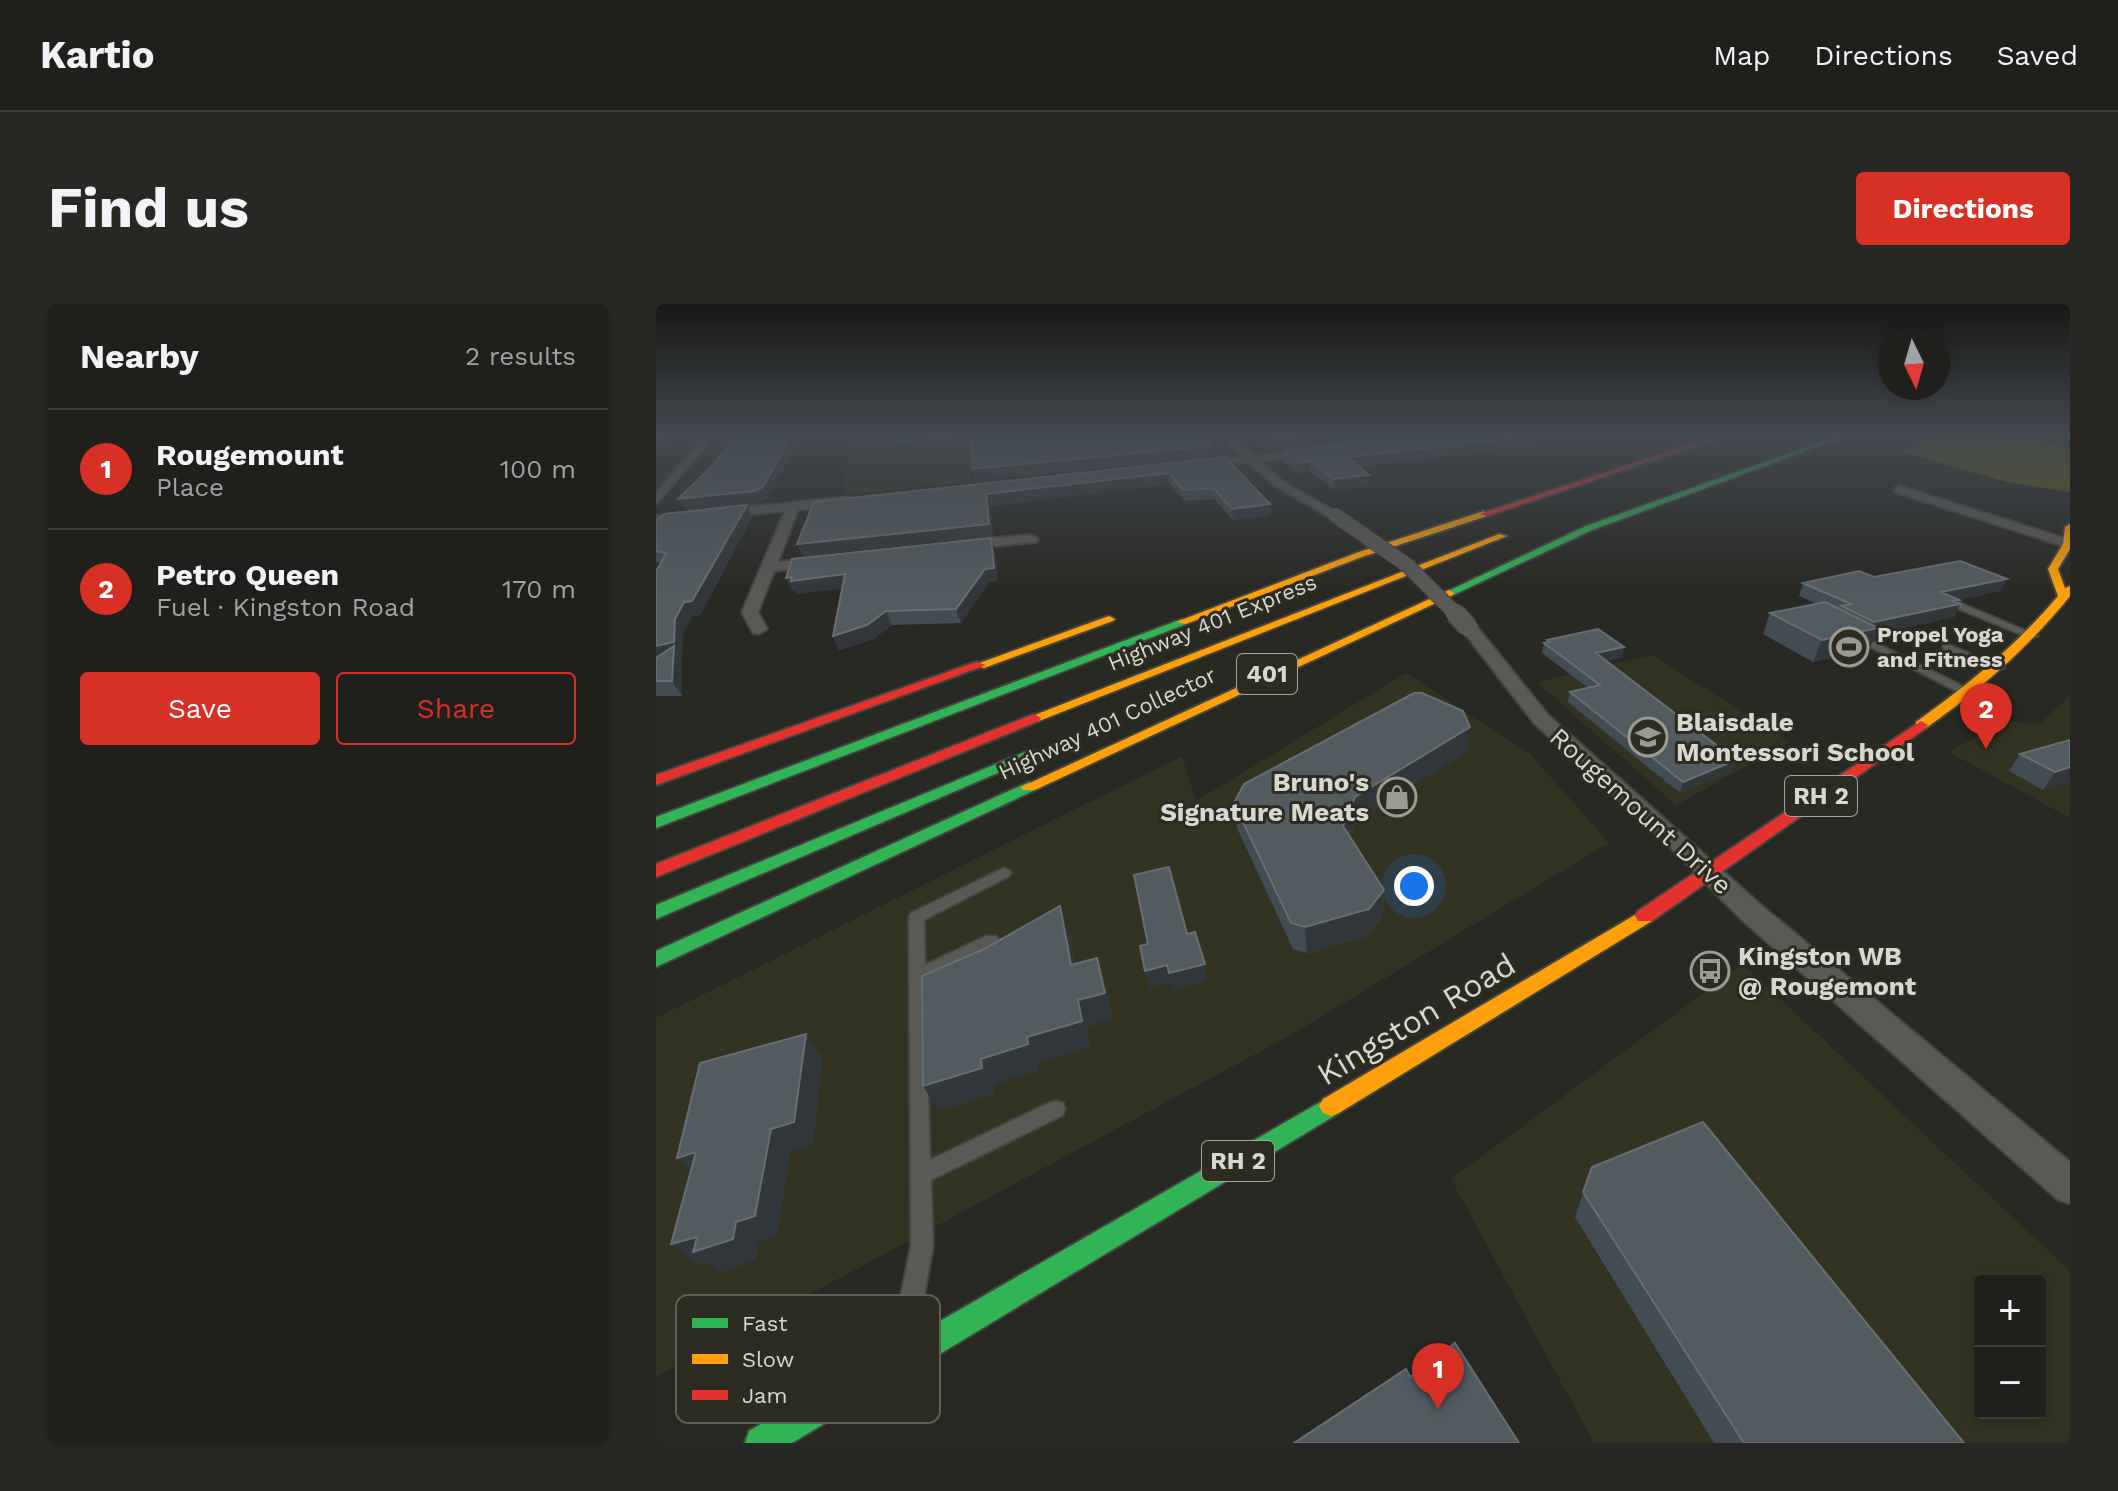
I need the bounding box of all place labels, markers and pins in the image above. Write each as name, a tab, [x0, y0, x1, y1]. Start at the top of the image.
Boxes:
place label: Propel Yoga and Fitness	[1877, 622, 2004, 672]
sports icon: Propel Yoga and Fitness	[1828, 626, 1870, 668]
pin: 2	[1960, 683, 2012, 749]
place label: Blaisdale Montessori School	[1676, 707, 1915, 767]
school or university icon: Blaisdale Montessori School	[1627, 716, 1669, 758]
place label: Bruno's Signature Meats	[1160, 767, 1369, 827]
shop icon: Bruno's Signature Meats	[1376, 776, 1418, 818]
place label: Kingston WB @ Rougemont	[1738, 941, 1917, 1001]
bus stop icon: Kingston WB @ Rougemont	[1689, 950, 1731, 992]
pin: 1	[1412, 1343, 1464, 1409]

